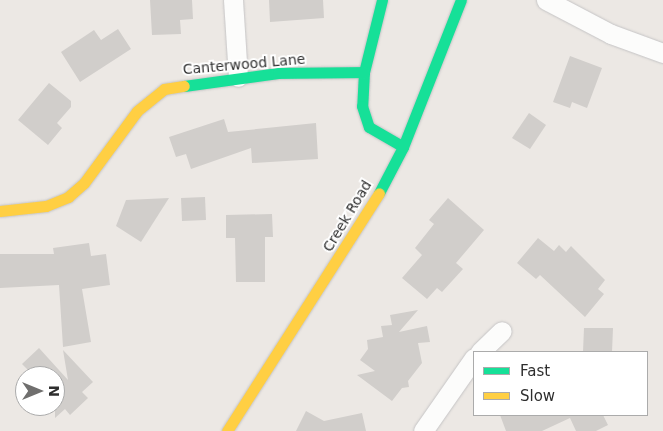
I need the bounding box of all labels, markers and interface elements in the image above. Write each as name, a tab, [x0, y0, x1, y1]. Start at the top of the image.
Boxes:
street label: Canterwood Lane	[182, 50, 306, 78]
street label: Creek Road	[319, 177, 375, 255]
legend	[473, 351, 648, 416]
text: Fast	[520, 362, 550, 380]
north arrow	[15, 366, 65, 416]
text: N	[46, 385, 62, 397]
text: Slow	[520, 387, 555, 405]

